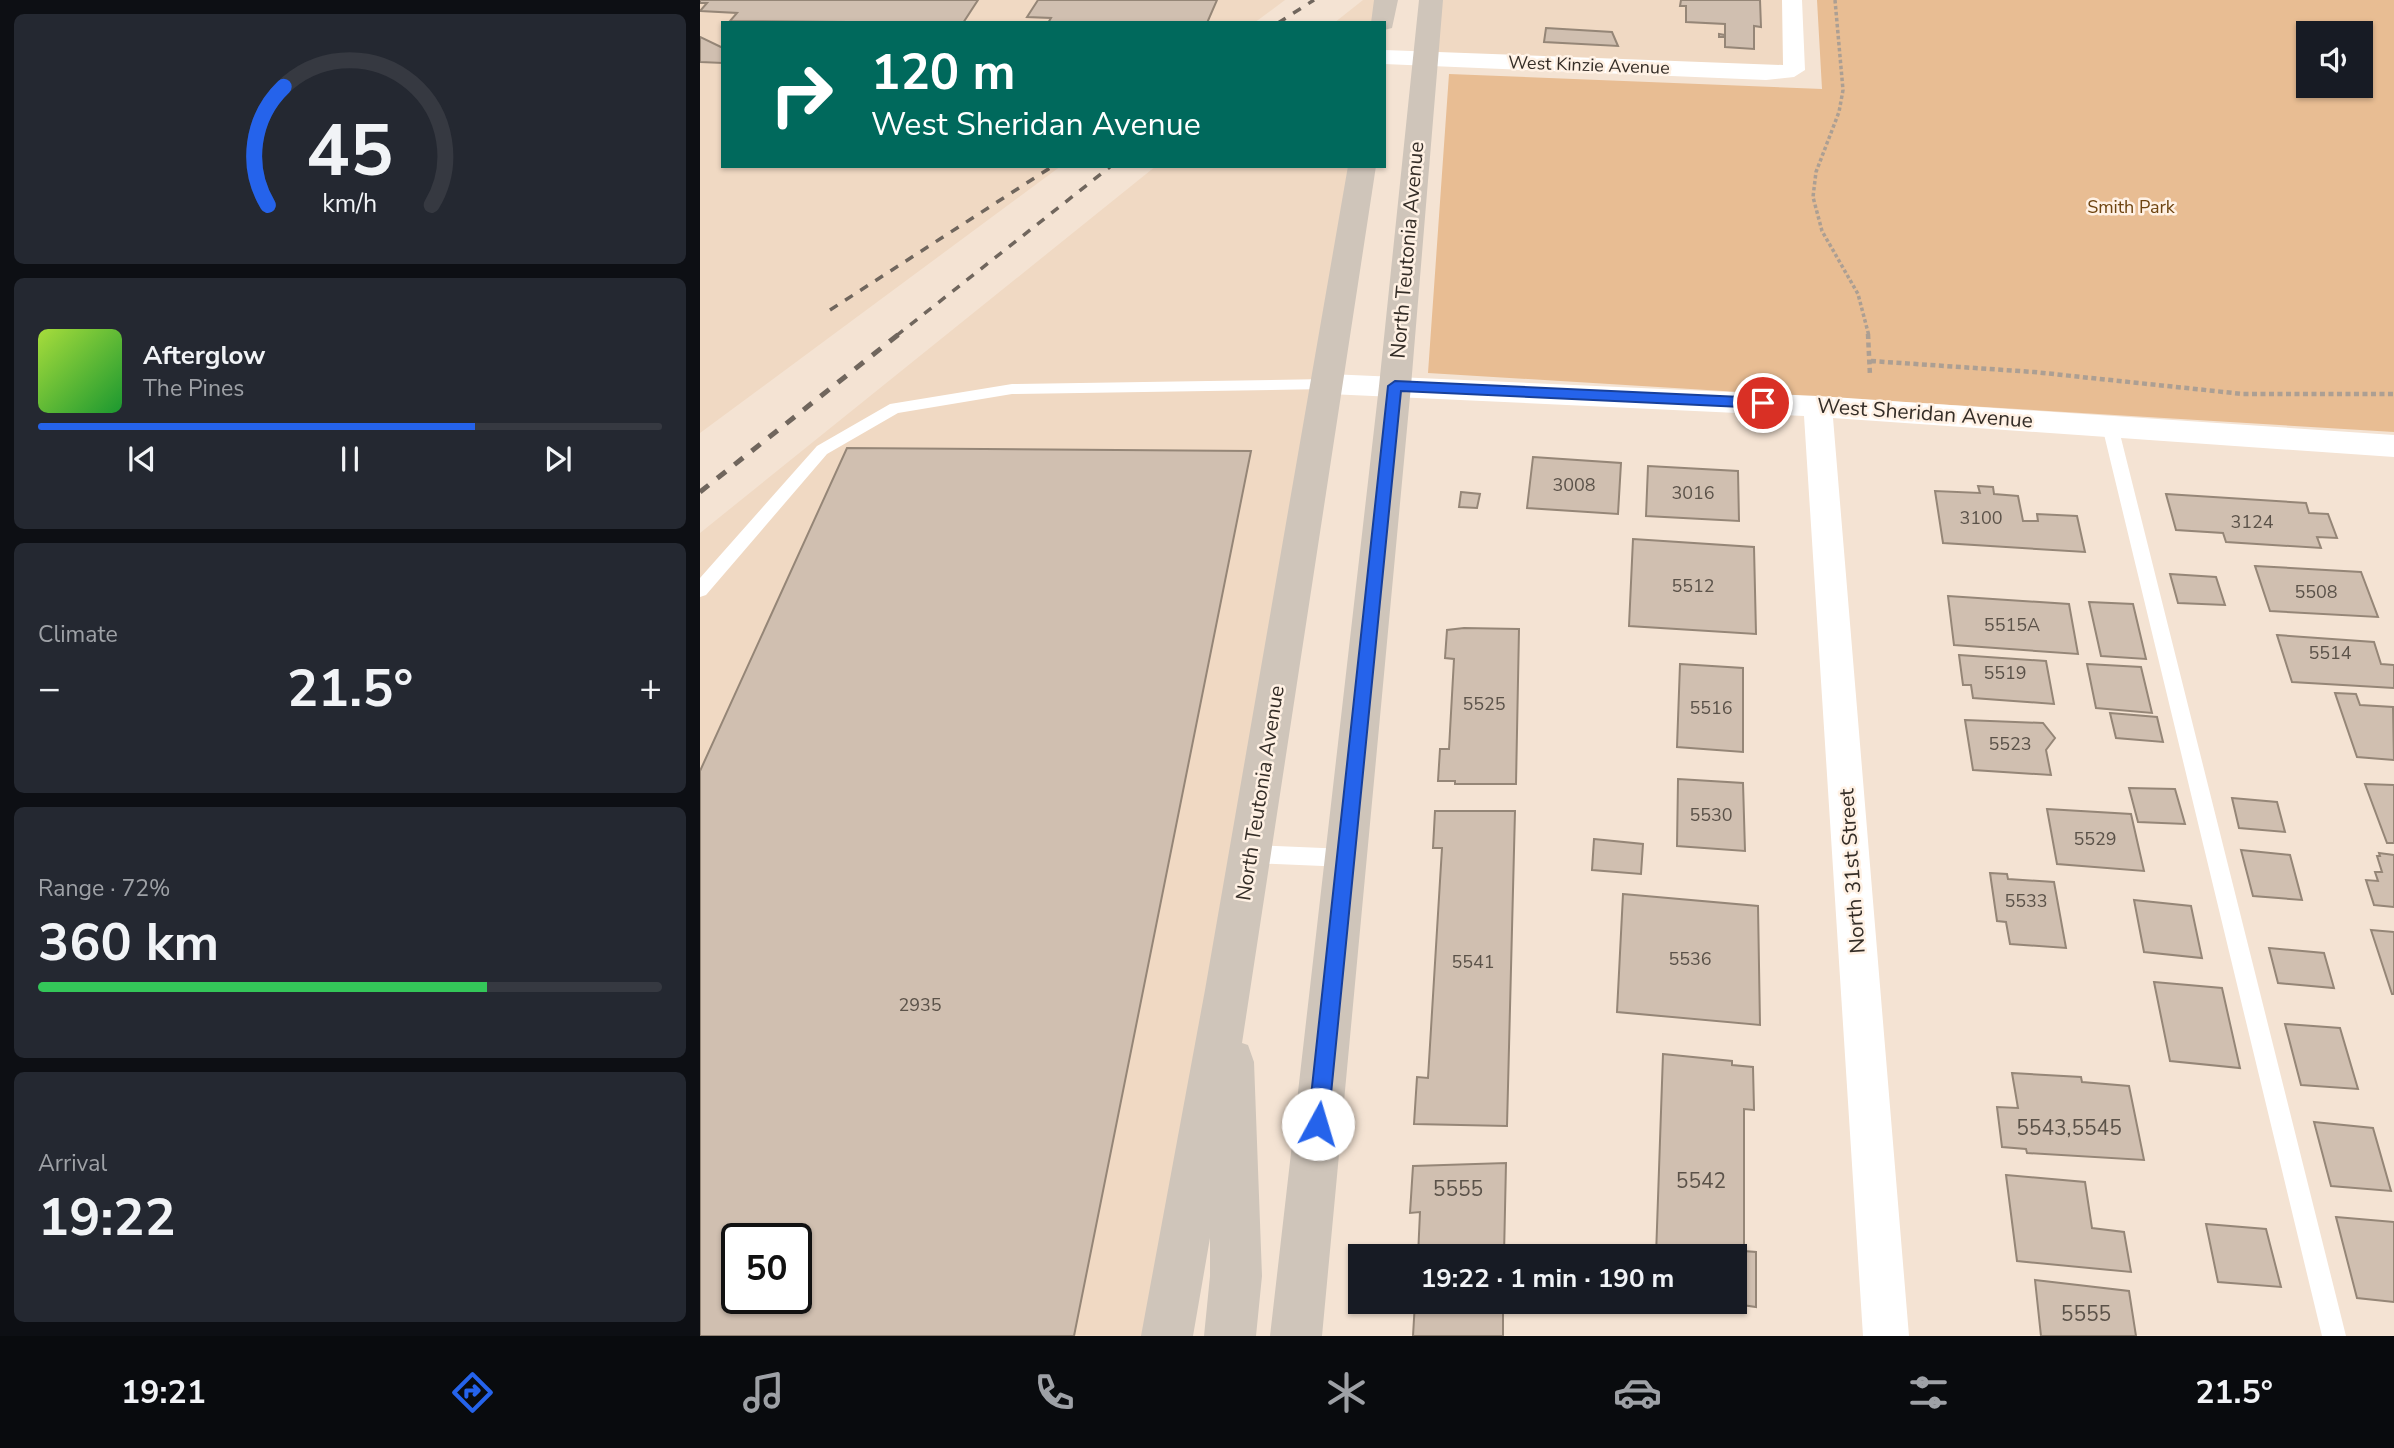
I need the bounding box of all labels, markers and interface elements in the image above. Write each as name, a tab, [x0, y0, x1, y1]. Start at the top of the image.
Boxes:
map controls	[2296, 21, 2373, 98]
button: sound	[2296, 21, 2373, 98]
text: 120 m	[871, 39, 1015, 106]
icon: right	[756, 49, 847, 140]
street label: West Kinzie Avenue	[1508, 50, 1670, 80]
text: 45	[306, 102, 394, 202]
text: West Sheridan Avenue	[871, 103, 1201, 146]
street label: North Teutonia Avenue	[1384, 140, 1430, 360]
text: km/h	[322, 187, 378, 221]
park label: Smith Park	[2087, 195, 2176, 219]
text: Afterglow	[143, 338, 266, 373]
text: The Pines	[143, 373, 244, 404]
pin	[1733, 373, 1793, 433]
icon: arrive	[1744, 384, 1782, 422]
street label: West Sheridan Avenue	[1816, 391, 2034, 435]
icon: previous	[123, 440, 161, 478]
icon: pause	[331, 440, 369, 478]
icon: next	[539, 440, 577, 478]
house number: 3008	[1552, 473, 1596, 497]
house number: 3016	[1671, 481, 1715, 505]
house number: 3100	[1959, 506, 2003, 530]
house number: 3124	[2230, 510, 2274, 534]
house number: 5512	[1671, 574, 1715, 598]
house number: 5508	[2294, 580, 2338, 604]
house number: 5515A	[1984, 613, 2040, 637]
text: Climate	[38, 619, 118, 650]
house number: 5514	[2308, 641, 2352, 665]
text: 21.5°	[287, 653, 413, 724]
house number: 5519	[1983, 661, 2027, 685]
text: −	[38, 663, 61, 714]
text: +	[639, 663, 662, 714]
street label: North Teutonia Avenue	[1229, 683, 1291, 903]
house number: 5525	[1462, 692, 1506, 716]
house number: 5516	[1689, 696, 1733, 720]
house number: 5523	[1988, 732, 2032, 756]
street label: North 31st Street	[1832, 787, 1872, 954]
house number: 5530	[1689, 803, 1733, 827]
house number: 5529	[2073, 827, 2117, 851]
text: Range · 72%	[38, 873, 170, 904]
house number: 5533	[2004, 889, 2048, 913]
text: 360 km	[38, 907, 219, 978]
house number: 5536	[1668, 947, 1712, 971]
house number: 5541	[1451, 950, 1495, 974]
house number: 2935	[898, 993, 942, 1017]
position arrow	[1281, 1087, 1355, 1161]
house number: 5543,5545	[2016, 1114, 2122, 1142]
text: Arrival	[38, 1148, 107, 1179]
house number: 5542	[1676, 1167, 1726, 1195]
house number: 5555	[1433, 1175, 1483, 1203]
text: 19:22	[38, 1182, 176, 1253]
speed limit sign: 50	[721, 1223, 812, 1314]
text: 19:22 · 1 min · 190 m	[1421, 1261, 1674, 1296]
house number: 5555	[2061, 1300, 2111, 1328]
icon: directions	[448, 1368, 497, 1417]
icon: music	[739, 1368, 788, 1417]
icon: phone	[1030, 1368, 1079, 1417]
icon: climate	[1322, 1368, 1371, 1417]
icon: car	[1613, 1368, 1662, 1417]
icon: filters	[1904, 1368, 1953, 1417]
text: 19:21	[121, 1371, 206, 1414]
text: 21.5°	[2195, 1371, 2273, 1414]

